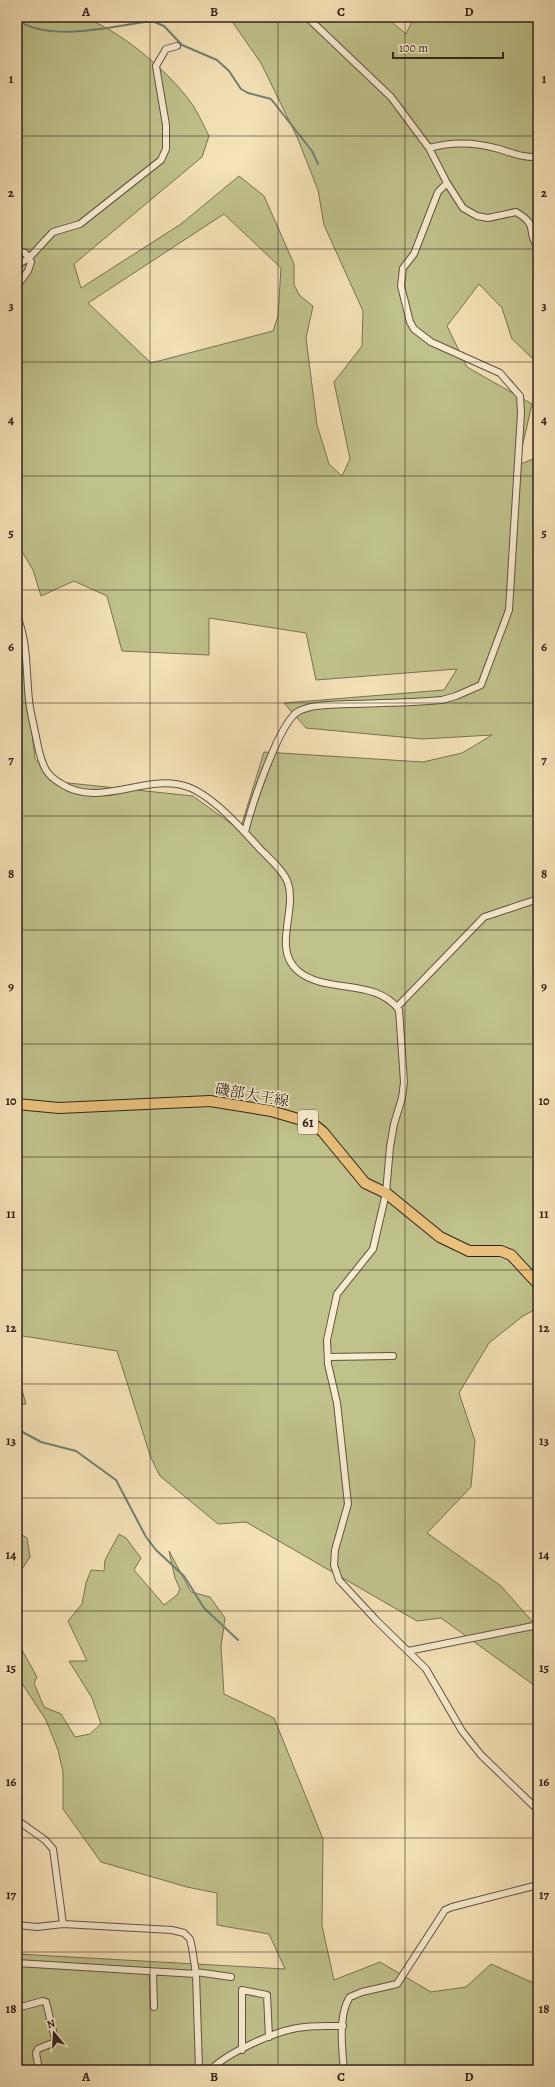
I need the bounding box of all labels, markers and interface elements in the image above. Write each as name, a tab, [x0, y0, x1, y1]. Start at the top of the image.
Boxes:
text: A	[81, 3, 91, 20]
text: B	[210, 3, 218, 20]
text: C	[337, 3, 345, 20]
text: D	[464, 3, 474, 20]
scale bar	[393, 34, 503, 60]
text: 100 m	[399, 40, 428, 56]
text: 1	[9, 70, 14, 87]
text: 1	[542, 70, 547, 87]
text: 2	[8, 184, 15, 201]
text: 2	[541, 184, 548, 201]
text: 3	[8, 297, 14, 314]
text: 3	[541, 297, 547, 314]
text: 4	[8, 411, 14, 428]
text: 4	[541, 411, 547, 428]
text: 5	[8, 524, 14, 541]
text: 5	[541, 524, 547, 541]
text: 6	[8, 638, 14, 655]
text: 6	[541, 638, 547, 655]
text: 7	[8, 751, 14, 768]
text: 7	[541, 751, 547, 768]
text: 8	[8, 865, 14, 882]
text: 8	[541, 865, 547, 882]
text: 9	[8, 978, 14, 995]
text: 9	[541, 978, 547, 995]
street label: 磯部大王線	[213, 1079, 291, 1111]
text: 10	[5, 1092, 17, 1109]
text: 10	[538, 1092, 550, 1109]
road number: 61	[298, 1110, 318, 1134]
text: 11	[6, 1205, 16, 1222]
text: 11	[539, 1205, 549, 1222]
text: 12	[6, 1319, 17, 1336]
text: 12	[539, 1319, 550, 1336]
text: 13	[6, 1432, 17, 1449]
text: 13	[539, 1432, 550, 1449]
text: 14	[6, 1546, 16, 1563]
text: 14	[539, 1546, 549, 1563]
text: 15	[6, 1659, 17, 1676]
text: 15	[539, 1659, 550, 1676]
text: 16	[6, 1773, 16, 1790]
text: 16	[539, 1773, 549, 1790]
text: 17	[6, 1886, 17, 1903]
text: 17	[539, 1886, 550, 1903]
text: 18	[6, 2000, 16, 2017]
text: 18	[539, 2000, 549, 2017]
north arrow	[34, 2013, 74, 2053]
text: N	[45, 2016, 57, 2032]
text: A	[81, 2068, 91, 2085]
text: B	[210, 2068, 218, 2085]
text: C	[337, 2068, 345, 2085]
text: D	[464, 2068, 474, 2085]

